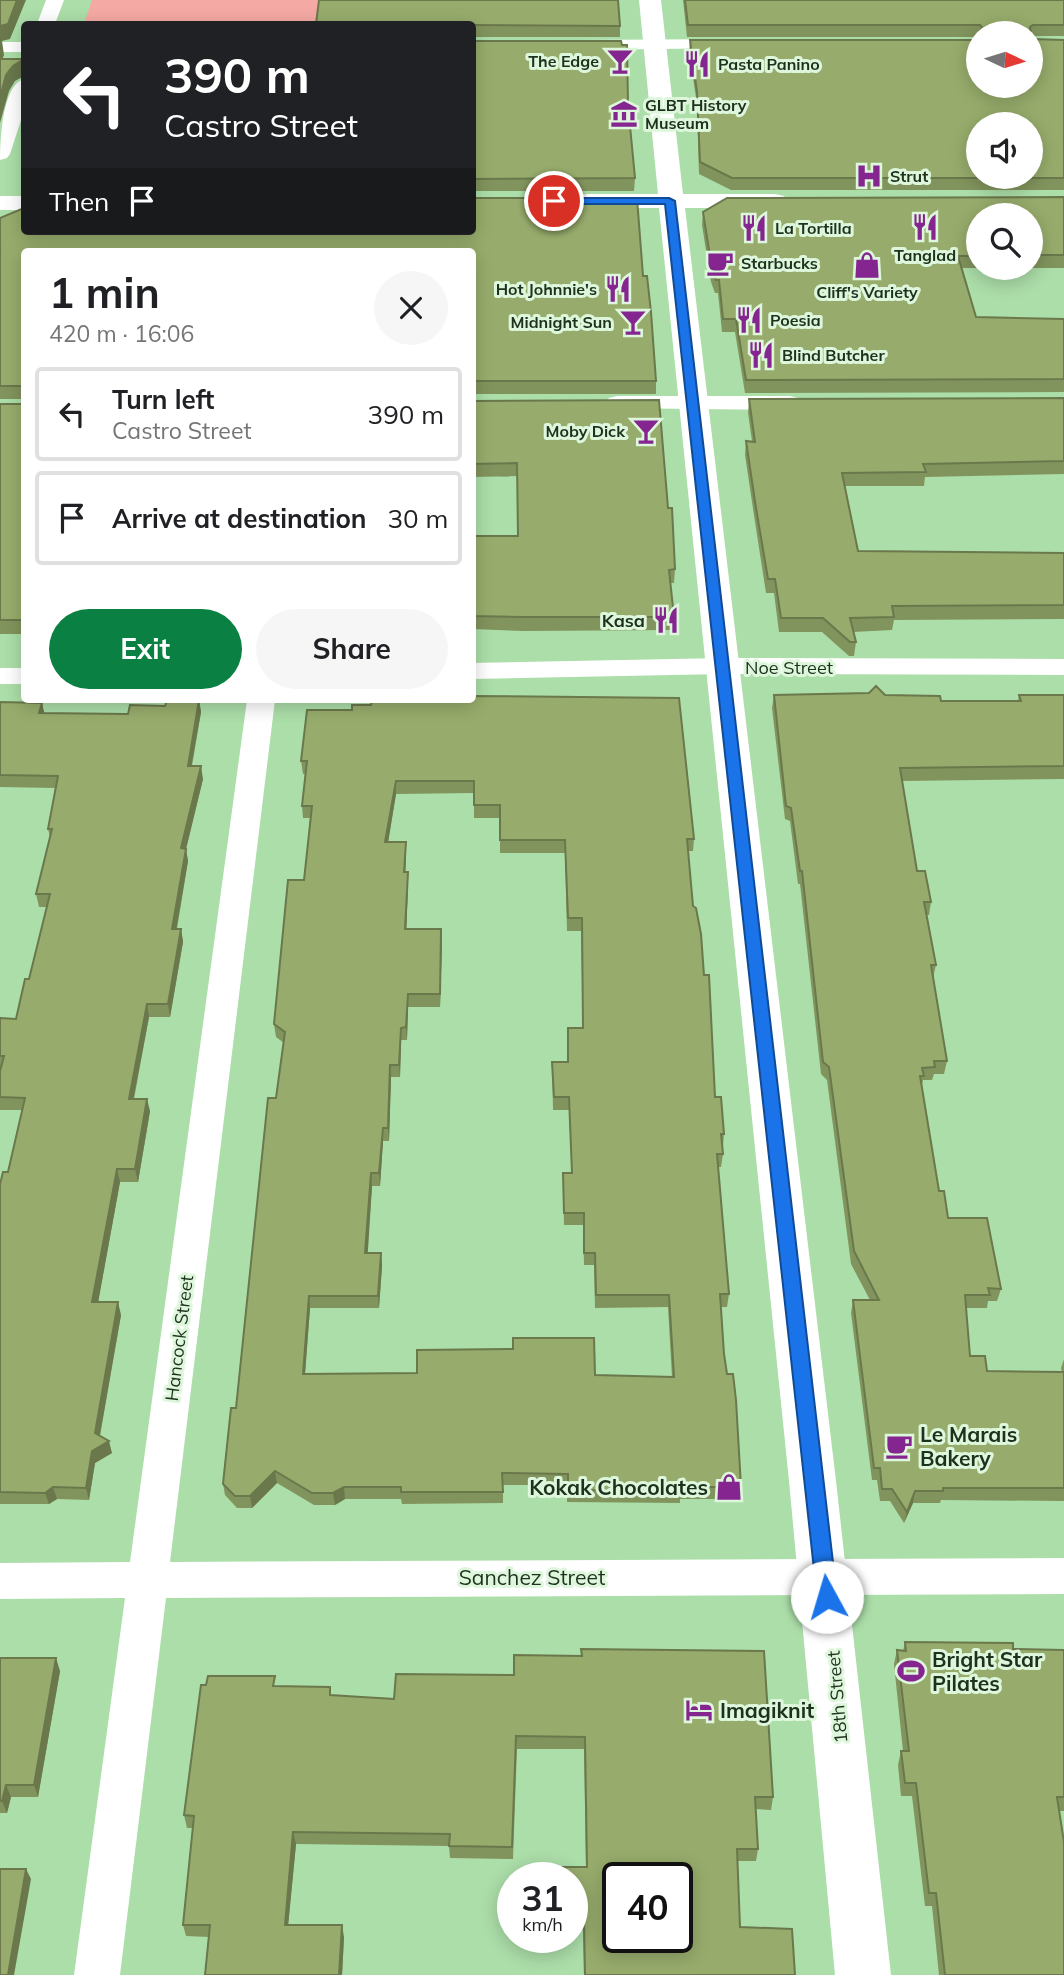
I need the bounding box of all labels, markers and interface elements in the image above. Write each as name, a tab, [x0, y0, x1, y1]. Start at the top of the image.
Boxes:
north arrow	[966, 21, 1043, 98]
map controls	[966, 21, 1043, 280]
text: 390 m	[164, 44, 310, 105]
bar icon: The Edge	[605, 46, 635, 76]
icon: left	[49, 49, 140, 140]
restaurant icon: Pasta Panino	[682, 49, 712, 79]
place label: The Edge	[528, 51, 599, 71]
place label: Pasta Panino	[718, 54, 820, 74]
place label: GLBT History Museum	[645, 95, 747, 133]
museum icon: GLBT History Museum	[609, 99, 639, 129]
text: Castro Street	[164, 105, 358, 145]
button: sound	[966, 112, 1043, 189]
hospital icon: Strut	[854, 161, 884, 191]
place label: Strut	[890, 166, 928, 186]
pin	[524, 171, 584, 231]
icon: arrive	[123, 182, 161, 220]
icon: arrive	[535, 182, 573, 220]
text: Then	[49, 185, 109, 218]
button: search	[966, 203, 1043, 280]
restaurant icon: Tanglad	[910, 212, 940, 242]
restaurant icon: La Tortilla	[739, 213, 769, 243]
place label: La Tortilla	[775, 218, 852, 238]
place label: Tanglad	[894, 245, 956, 265]
cafe icon: Starbucks	[705, 248, 735, 278]
shop icon: Cliff's Variety	[852, 250, 882, 280]
place label: Starbucks	[741, 253, 818, 273]
text: 1 min	[49, 266, 160, 319]
button: close	[374, 271, 448, 345]
restaurant icon: Hot Johnnie's	[603, 274, 633, 304]
place label: Hot Johnnie's	[496, 279, 597, 299]
place label: Cliff's Variety	[816, 282, 918, 302]
restaurant icon: Poesia	[734, 305, 764, 335]
bar icon: Midnight Sun	[618, 307, 648, 337]
place label: Poesia	[770, 310, 821, 330]
place label: Midnight Sun	[511, 312, 612, 332]
text: 420 m · 16:06	[49, 319, 194, 348]
restaurant icon: Blind Butcher	[746, 340, 776, 370]
place label: Blind Butcher	[782, 345, 885, 365]
text: Turn left	[112, 383, 214, 416]
icon: left	[53, 395, 91, 433]
text: 390 m	[368, 398, 444, 431]
text: Castro Street	[112, 416, 251, 445]
bar icon: Moby Dick	[631, 416, 661, 446]
place label: Moby Dick	[546, 421, 626, 441]
icon: arrive	[53, 499, 91, 537]
text: Arrive at destination	[112, 502, 367, 535]
text: 30 m	[388, 502, 448, 535]
restaurant icon: Kasa	[651, 605, 681, 635]
button: Exit	[49, 609, 242, 689]
button: Share	[256, 609, 448, 689]
place label: Kasa	[602, 609, 645, 632]
street label: Noe Street	[745, 656, 833, 679]
street label: Hancock Street	[160, 1274, 198, 1402]
place label: Le Marais Bakery	[920, 1421, 1017, 1471]
cafe icon: Le Marais Bakery	[884, 1431, 914, 1461]
shop icon: Kokak Chocolates	[714, 1472, 744, 1502]
place label: Kokak Chocolates	[529, 1474, 708, 1500]
position arrow	[790, 1560, 864, 1634]
street label: Sanchez Street	[459, 1564, 605, 1590]
place label: Bright Star Pilates	[932, 1646, 1043, 1696]
street label: 18th Street	[821, 1650, 853, 1744]
sports icon: Bright Star Pilates	[896, 1656, 926, 1686]
hotel icon: Imagiknit	[684, 1695, 714, 1725]
place label: Imagiknit	[720, 1697, 814, 1723]
speed limit sign: 40	[602, 1862, 693, 1953]
text: 31	[521, 1876, 564, 1920]
text: km/h	[522, 1913, 563, 1936]

